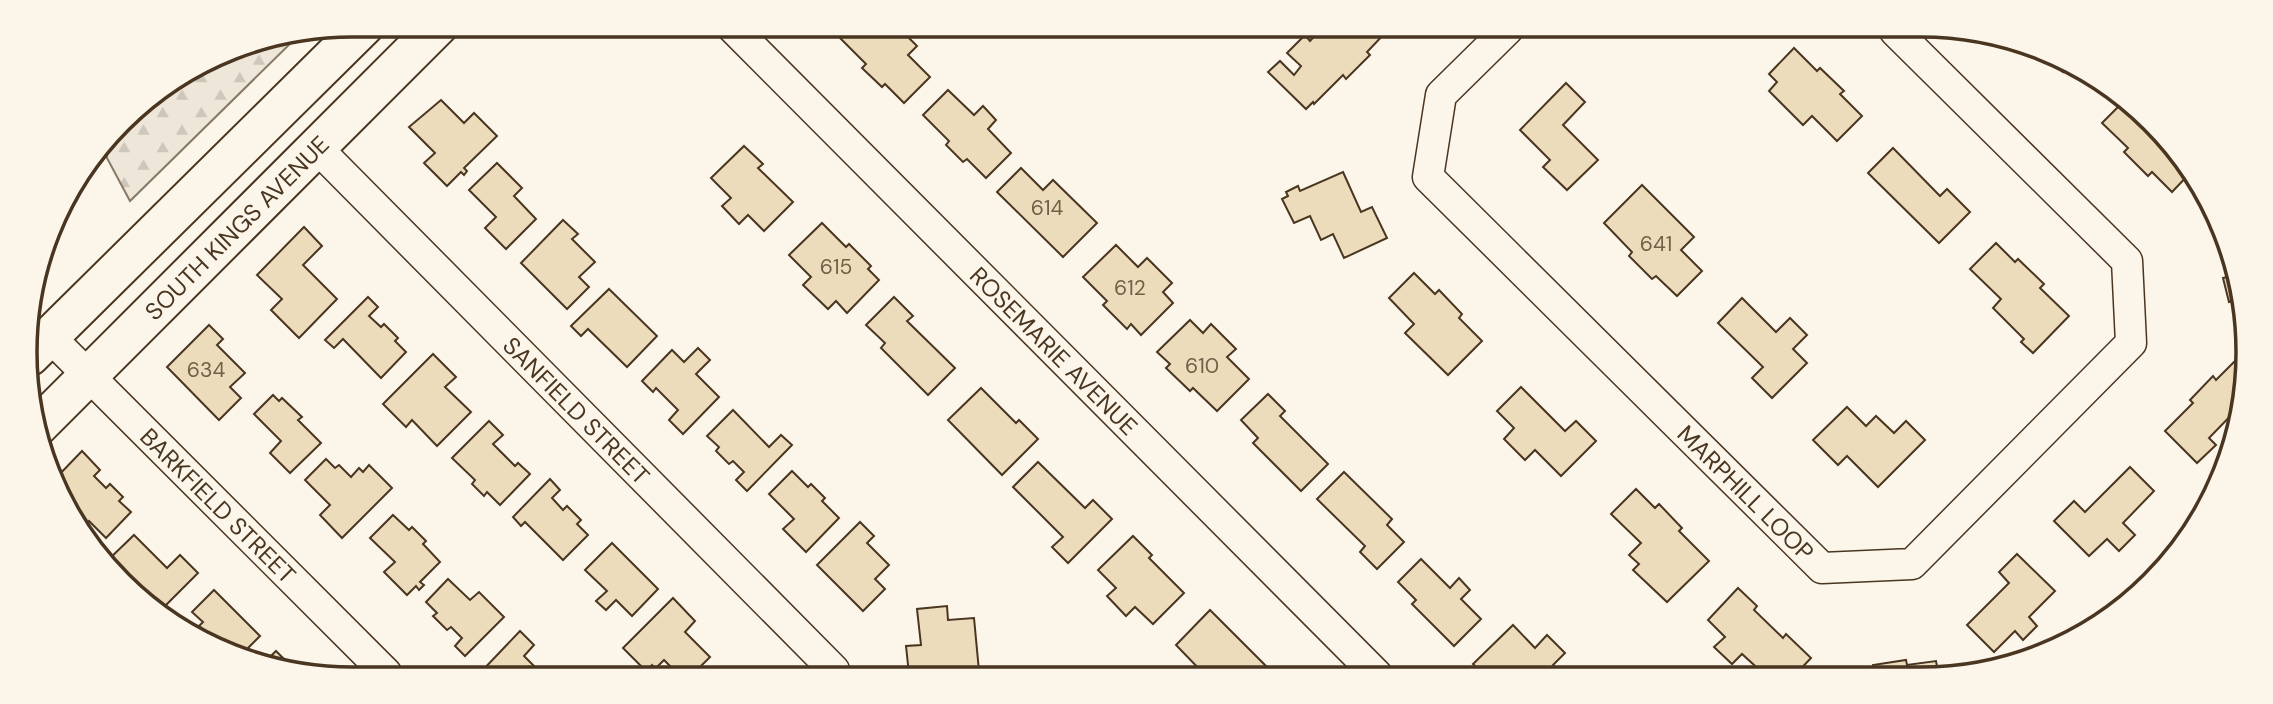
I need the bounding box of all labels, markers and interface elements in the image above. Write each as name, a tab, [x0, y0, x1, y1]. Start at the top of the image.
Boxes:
street label: SOUTH KINGS AVENUE	[138, 129, 335, 326]
house number: 614	[1031, 194, 1063, 222]
house number: 641	[1640, 230, 1672, 258]
house number: 615	[820, 253, 852, 281]
street label: ROSEMARIE AVENUE	[964, 260, 1145, 441]
house number: 612	[1114, 274, 1146, 302]
street label: SANFIELD STREET	[497, 330, 657, 491]
house number: 610	[1185, 352, 1219, 380]
house number: 634	[187, 356, 225, 384]
street label: MARPHILL LOOP	[1671, 418, 1821, 567]
street label: BARKFIELD STREET	[134, 421, 303, 590]

